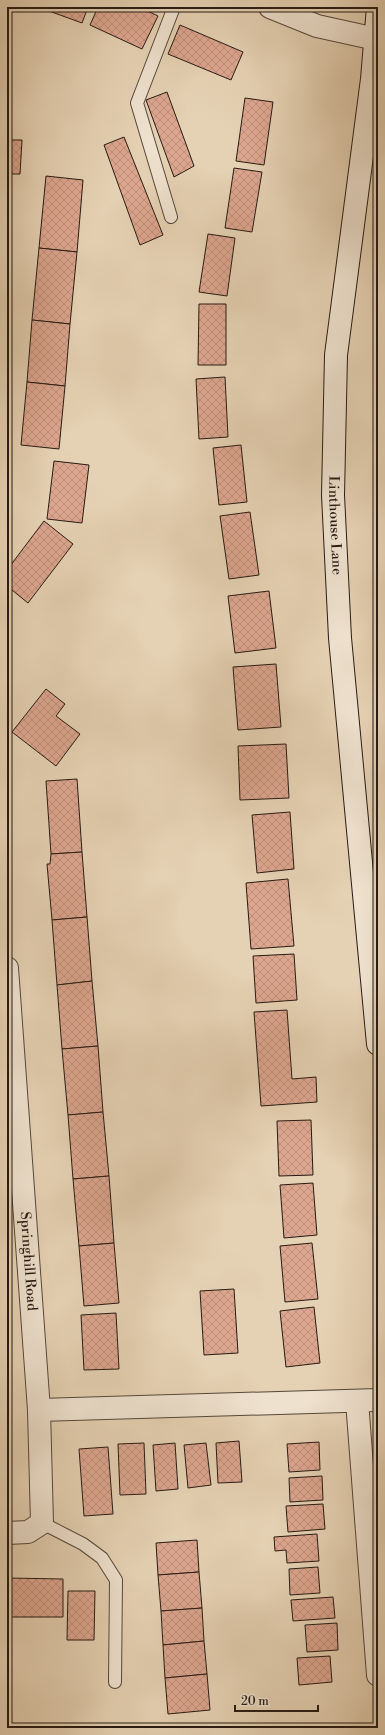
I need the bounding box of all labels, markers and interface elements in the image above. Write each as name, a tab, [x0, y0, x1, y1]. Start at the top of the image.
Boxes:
street label: Linthouse Lane	[324, 475, 346, 575]
street label: Springhill Road	[16, 1211, 41, 1311]
scale bar	[235, 1687, 318, 1713]
text: 20 m	[241, 1694, 269, 1709]

